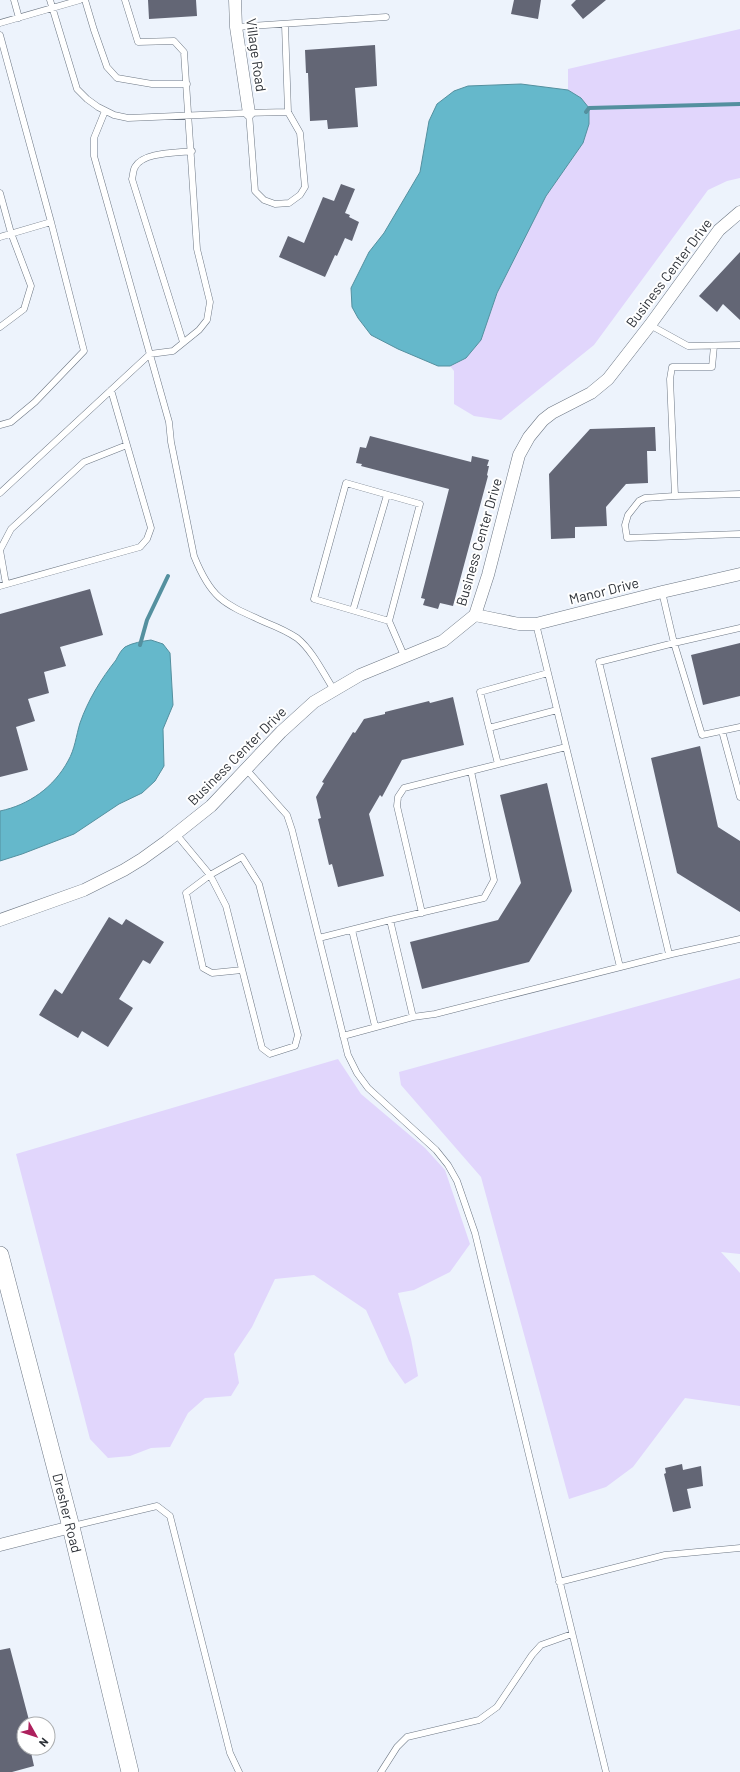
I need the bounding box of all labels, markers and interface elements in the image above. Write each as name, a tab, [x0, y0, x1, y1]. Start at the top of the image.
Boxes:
street label: Village Road	[243, 17, 270, 93]
street label: Business Center Drive	[622, 215, 715, 331]
street label: Business Center Drive	[452, 476, 505, 608]
street label: Manor Drive	[567, 574, 641, 607]
street label: Business Center Drive	[184, 703, 289, 808]
street label: Dresher Road	[49, 1471, 86, 1554]
north arrow	[16, 1716, 56, 1756]
text: N	[37, 1736, 52, 1750]

